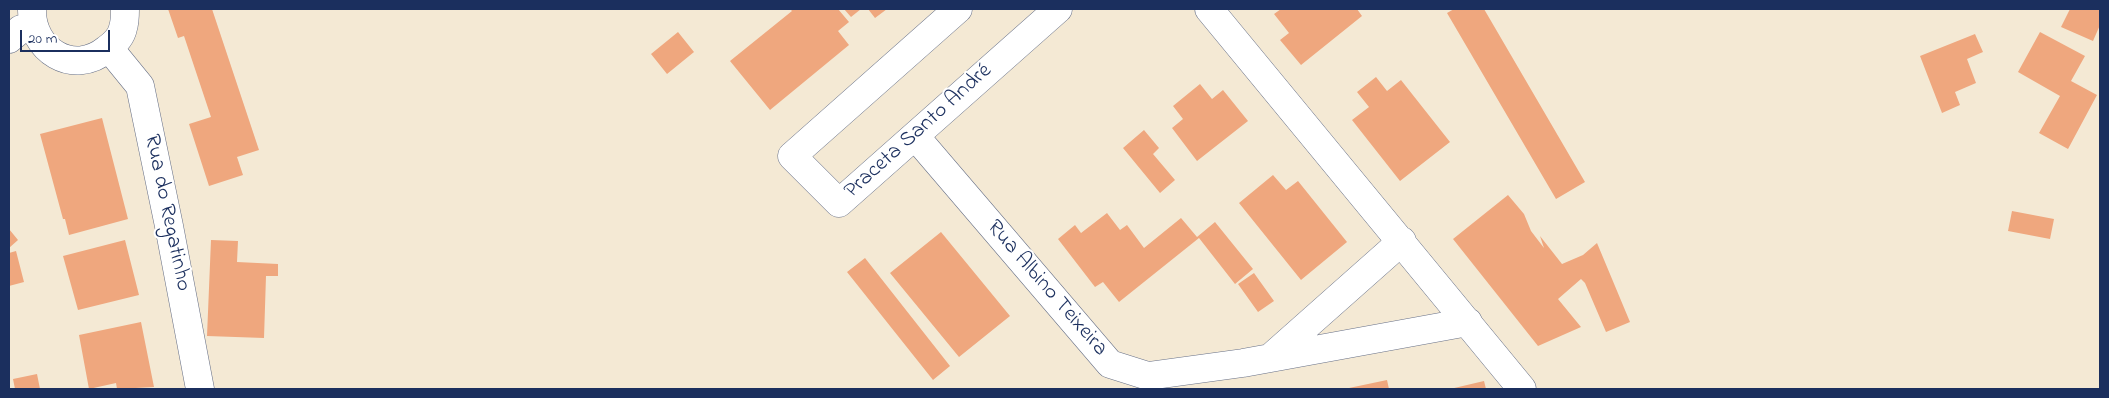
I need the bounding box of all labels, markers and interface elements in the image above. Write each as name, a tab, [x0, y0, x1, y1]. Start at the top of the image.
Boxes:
scale bar	[22, 20, 112, 52]
text: 20 m	[28, 28, 57, 50]
street label: Praceta Santo André	[840, 59, 998, 205]
street label: Rua do Regatinho	[137, 132, 195, 294]
street label: Rua Albino Teixeira	[980, 216, 1112, 362]

